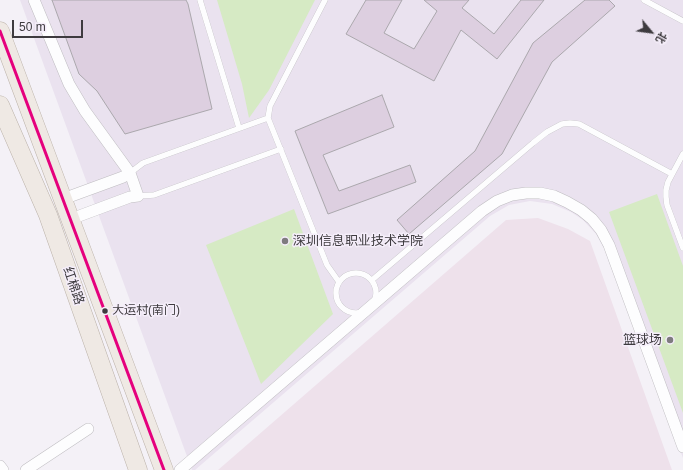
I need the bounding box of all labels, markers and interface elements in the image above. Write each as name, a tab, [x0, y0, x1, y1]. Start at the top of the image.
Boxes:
scale bar	[14, 12, 85, 38]
north arrow	[631, 12, 671, 52]
text: 50 m	[19, 20, 46, 34]
text: 北	[654, 30, 669, 46]
place label: 深圳信息职业技术学院	[293, 233, 423, 249]
marker: 深圳信息职业技术学院	[280, 236, 290, 246]
street label: 红棉路	[59, 265, 87, 307]
place label: 大运村(南门)	[112, 304, 180, 318]
marker: 大运村(南门)	[100, 306, 110, 316]
place label: 篮球场	[623, 332, 662, 348]
marker: 篮球场	[665, 335, 675, 345]

